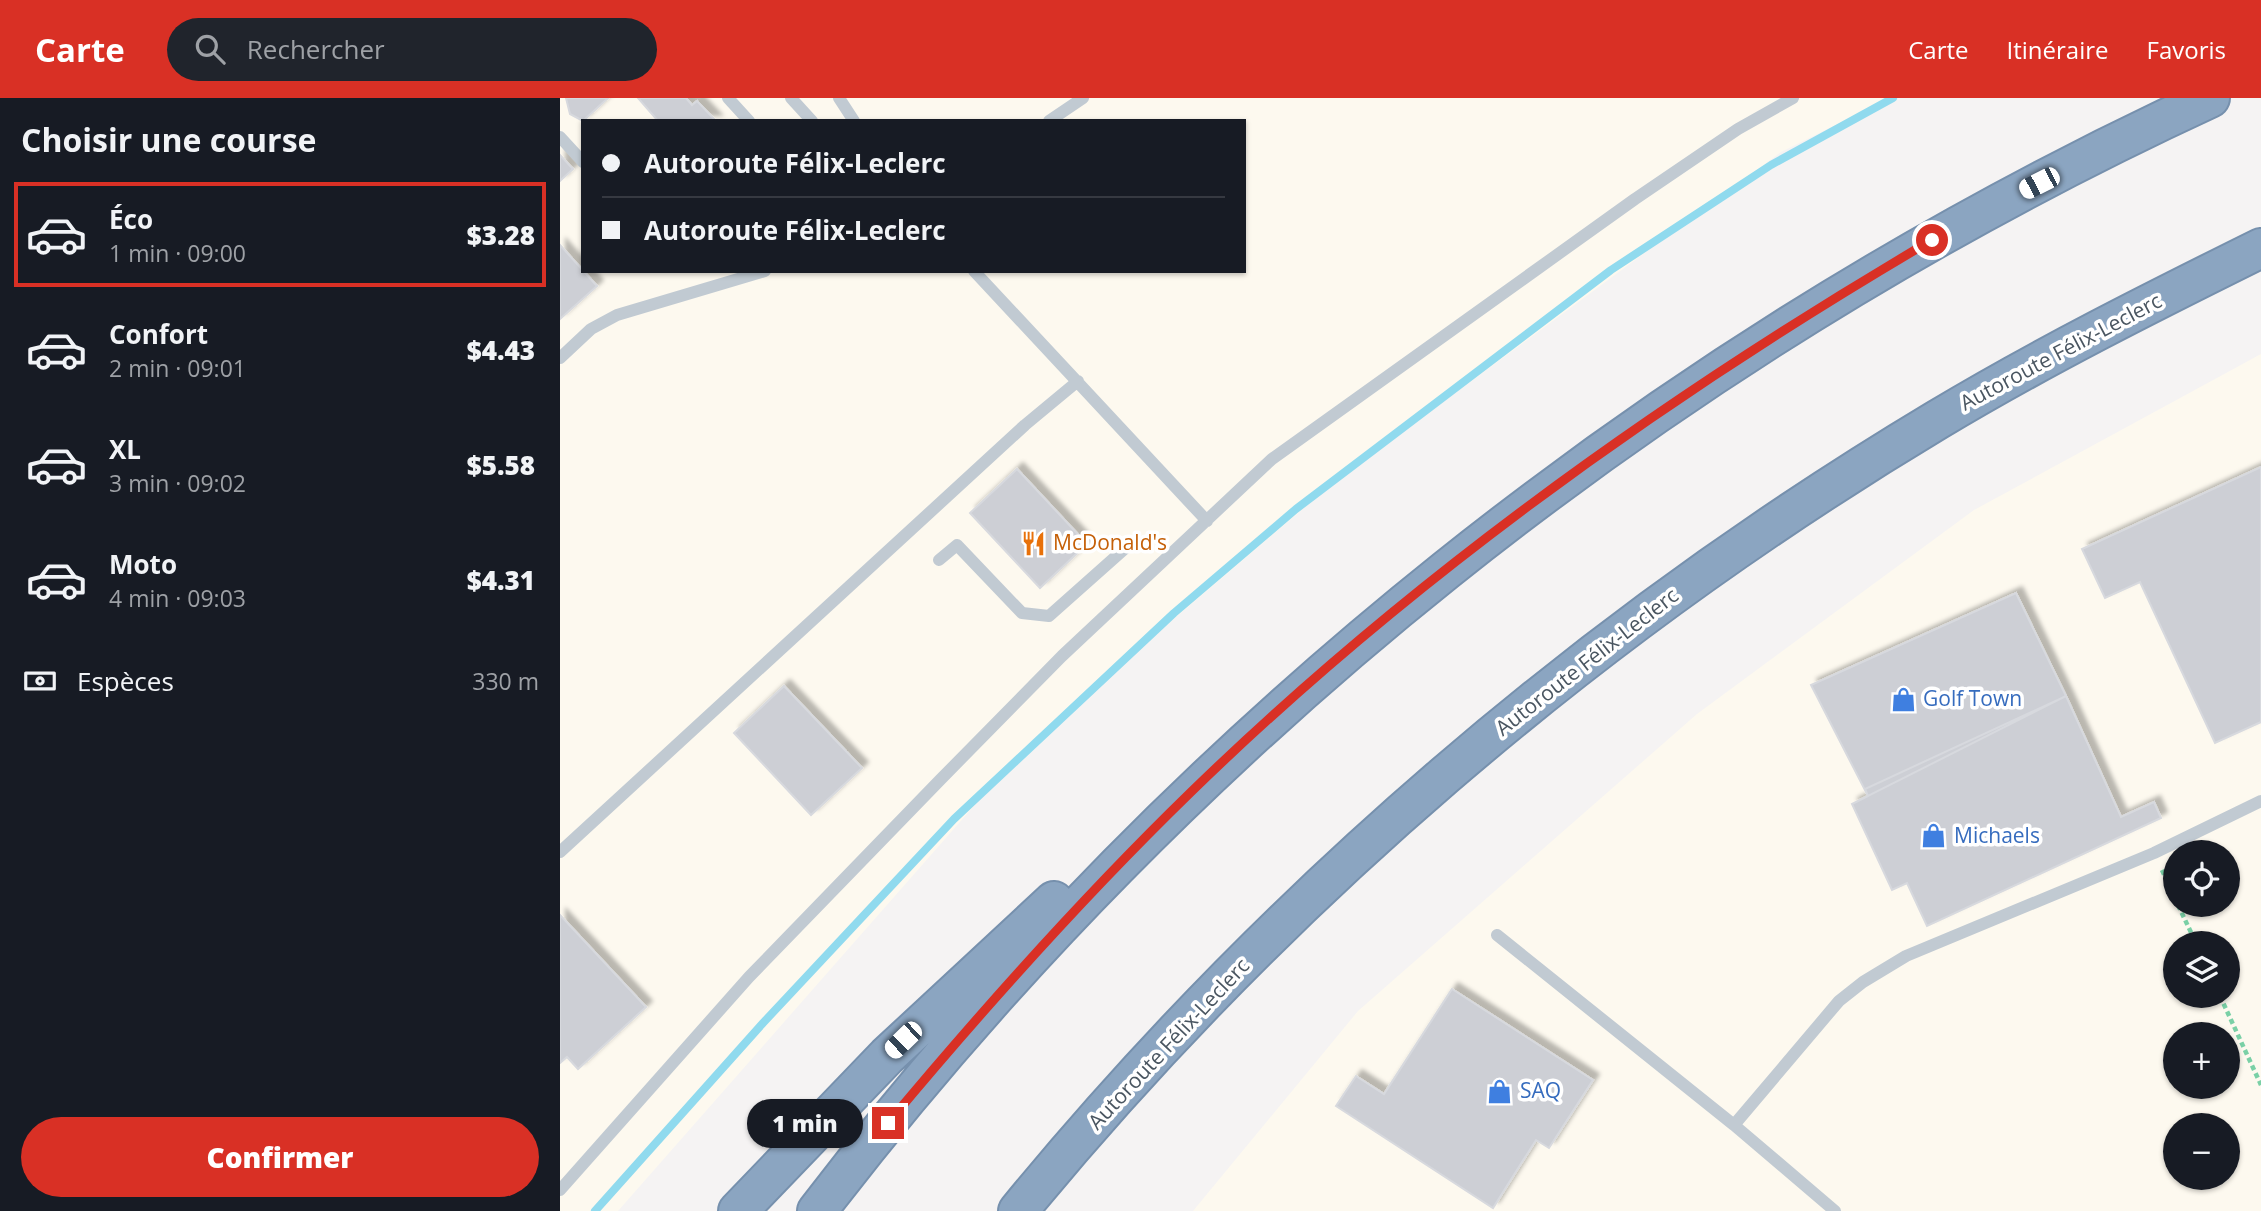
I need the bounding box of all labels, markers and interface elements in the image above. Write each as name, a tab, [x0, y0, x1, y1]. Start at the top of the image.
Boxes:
search box	[167, 18, 657, 81]
text: Carte	[35, 27, 125, 72]
icon: search	[191, 30, 229, 68]
text: Rechercher	[247, 31, 385, 67]
text: Carte	[1908, 33, 1969, 66]
text: Itinéraire	[2007, 33, 2109, 66]
text: Favoris	[2147, 33, 2226, 66]
text: Choisir une course	[21, 118, 316, 161]
text: Autoroute Félix-Leclerc	[644, 145, 946, 181]
car	[2016, 164, 2063, 202]
text: Éco	[109, 201, 153, 237]
icon: car	[25, 203, 88, 266]
text: Autoroute Félix-Leclerc	[644, 212, 946, 248]
text: $3.28	[467, 217, 535, 253]
route start	[1916, 224, 1948, 256]
text: 1 min · 09:00	[109, 237, 246, 269]
street label: Autoroute Félix-Leclerc	[1955, 286, 2166, 416]
text: Confort	[109, 316, 208, 352]
icon: car	[25, 318, 88, 381]
text: $4.43	[467, 332, 535, 368]
text: 2 min · 09:01	[109, 352, 246, 384]
text: XL	[109, 431, 141, 467]
icon: car	[25, 433, 88, 496]
text: $5.58	[467, 447, 535, 483]
text: 3 min · 09:02	[109, 467, 246, 499]
place label: McDonald's	[1053, 528, 1167, 556]
restaurant icon: McDonald's	[1019, 529, 1047, 557]
text: Moto	[109, 546, 177, 582]
icon: car	[25, 548, 88, 611]
text: $4.31	[467, 562, 535, 598]
street label: Autoroute Félix-Leclerc	[1489, 581, 1684, 741]
text: 4 min · 09:03	[109, 582, 246, 614]
icon: cash	[21, 662, 59, 700]
text: Espèces	[77, 663, 174, 699]
text: 330 m	[472, 665, 539, 697]
place label: Golf Town	[1923, 684, 2022, 712]
shop icon: Golf Town	[1889, 685, 1917, 713]
place label: Michaels	[1954, 821, 2040, 849]
shop icon: Michaels	[1920, 822, 1948, 850]
map controls	[2163, 840, 2240, 1190]
button: locate	[2163, 840, 2240, 917]
button: layers	[2163, 931, 2240, 1008]
street label: Autoroute Félix-Leclerc	[1081, 952, 1255, 1135]
car	[881, 1018, 926, 1062]
button: +	[2163, 1022, 2240, 1099]
place label: SAQ	[1520, 1076, 1561, 1104]
shop icon: SAQ	[1486, 1077, 1514, 1105]
callout: 1 min	[748, 1098, 864, 1148]
text: 1 min	[772, 1107, 838, 1139]
route end	[872, 1107, 904, 1139]
button: −	[2163, 1113, 2240, 1190]
button: Confirmer	[21, 1117, 539, 1197]

